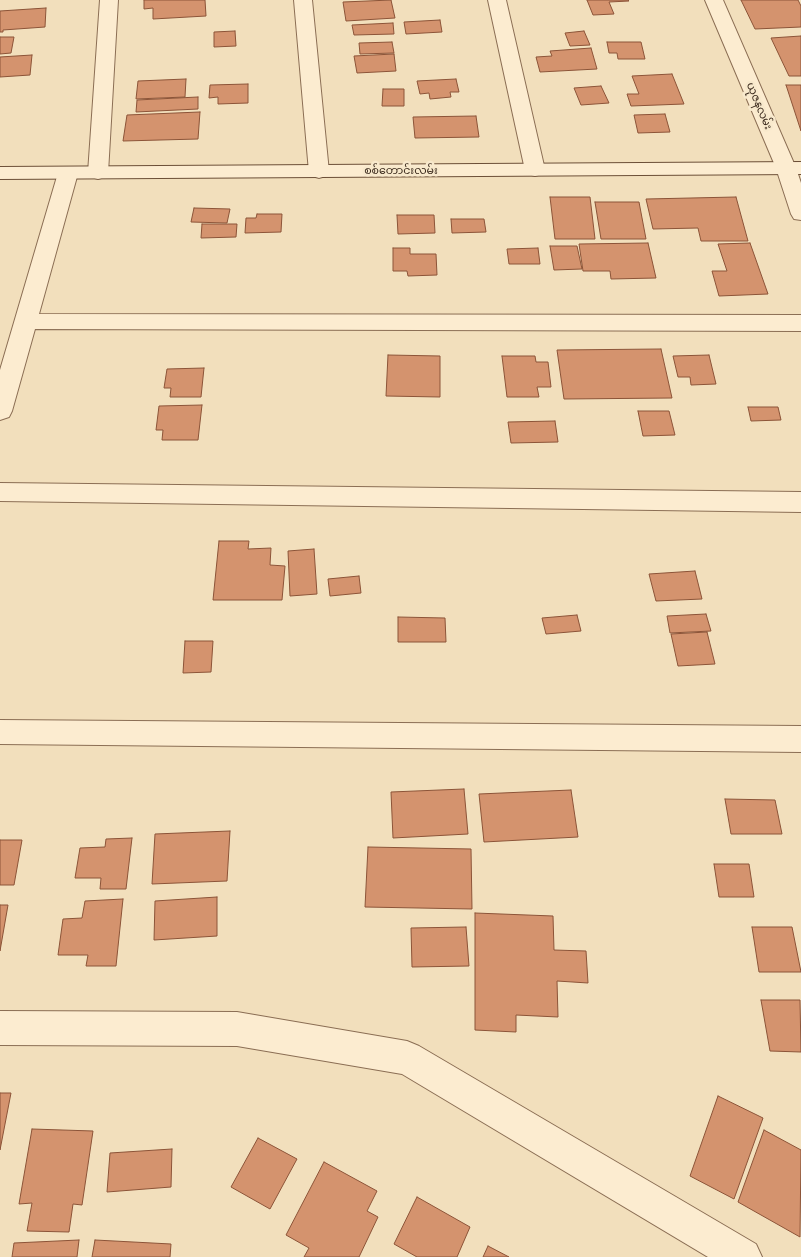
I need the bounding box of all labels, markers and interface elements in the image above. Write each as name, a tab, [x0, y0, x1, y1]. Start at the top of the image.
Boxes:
street label: ယုဇနလမ်း	[743, 80, 775, 132]
street label: စစ်တောင်းလမ်း	[364, 164, 438, 178]

